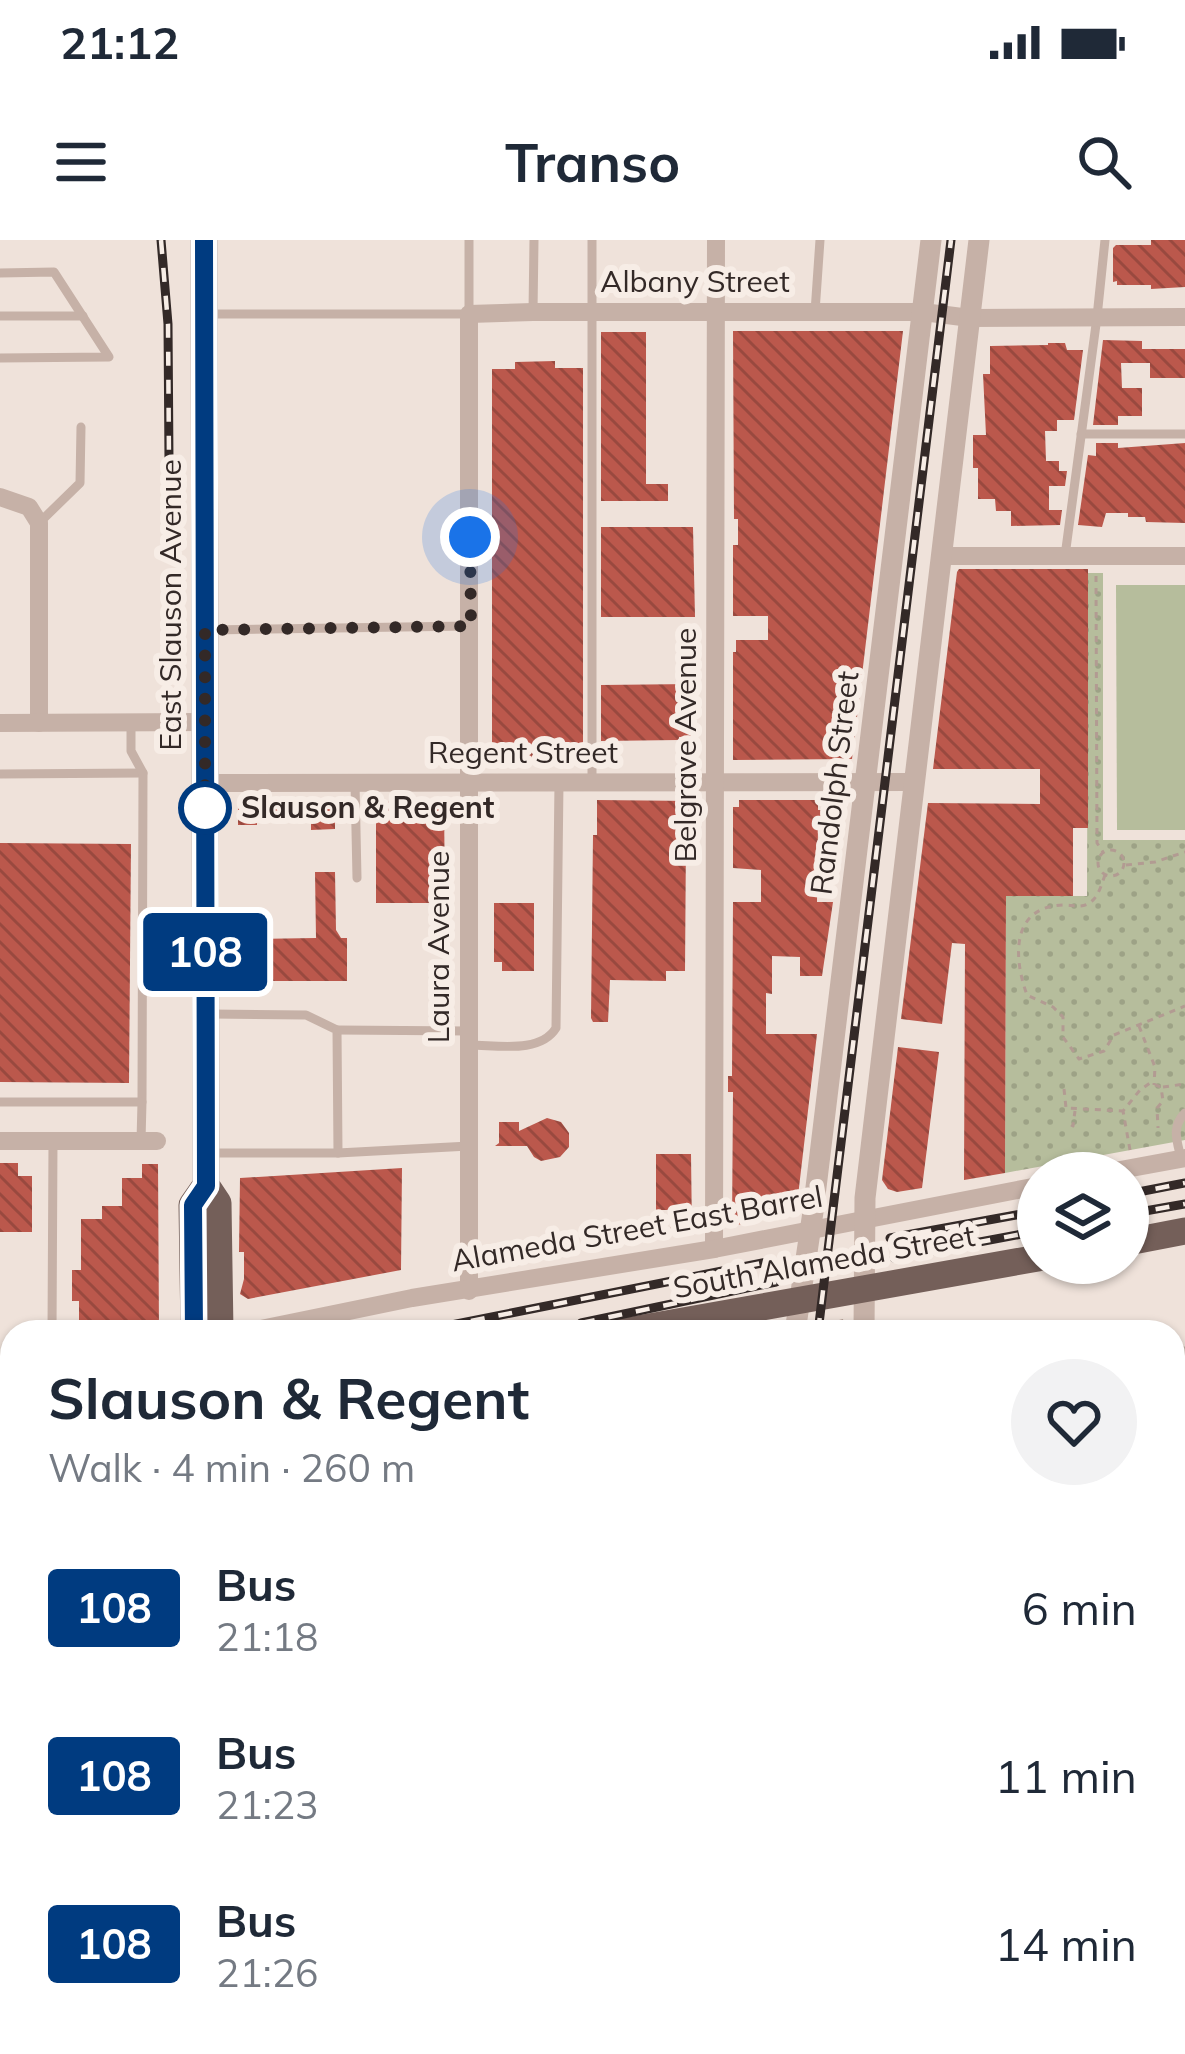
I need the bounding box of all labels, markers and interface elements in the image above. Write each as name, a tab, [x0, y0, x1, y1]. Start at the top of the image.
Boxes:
text: 21:12	[60, 14, 179, 70]
text: Transo	[505, 128, 680, 196]
icon: menu	[48, 129, 114, 195]
icon: search	[1071, 129, 1137, 195]
street label: Albany Street	[600, 262, 790, 300]
street label: East Slauson Avenue	[151, 459, 189, 751]
your location	[440, 507, 500, 567]
street label: Belgrave Avenue	[666, 628, 704, 862]
street label: Randolph Street	[801, 669, 867, 897]
street label: Regent Street	[428, 733, 618, 771]
marker: Slauson & Regent	[180, 783, 230, 833]
place label: Slauson & Regent	[241, 788, 494, 826]
street label: Laura Avenue	[419, 851, 457, 1043]
line badge: 108	[136, 913, 274, 991]
text: 108	[167, 925, 243, 978]
map controls	[1017, 1152, 1149, 1284]
button: layers	[1017, 1152, 1149, 1284]
street label: Alameda Street East Barrel	[448, 1177, 825, 1279]
street label: South Alameda Street	[670, 1216, 978, 1306]
button: heart	[1011, 1359, 1137, 1485]
text: Slauson & Regent	[48, 1362, 529, 1433]
text: Walk · 4 min · 260 m	[48, 1443, 415, 1492]
text: Bus	[216, 1556, 296, 1612]
text: 6 min	[1022, 1580, 1137, 1636]
text: 108	[76, 1581, 152, 1634]
text: 21:18	[216, 1612, 319, 1661]
text: Bus	[216, 1724, 296, 1780]
text: 11 min	[995, 1748, 1137, 1804]
text: 108	[76, 1749, 152, 1802]
text: 21:23	[216, 1780, 319, 1829]
text: Bus	[216, 1892, 296, 1948]
text: 14 min	[995, 1916, 1137, 1972]
text: 108	[76, 1917, 152, 1970]
text: 21:26	[216, 1948, 319, 1997]

